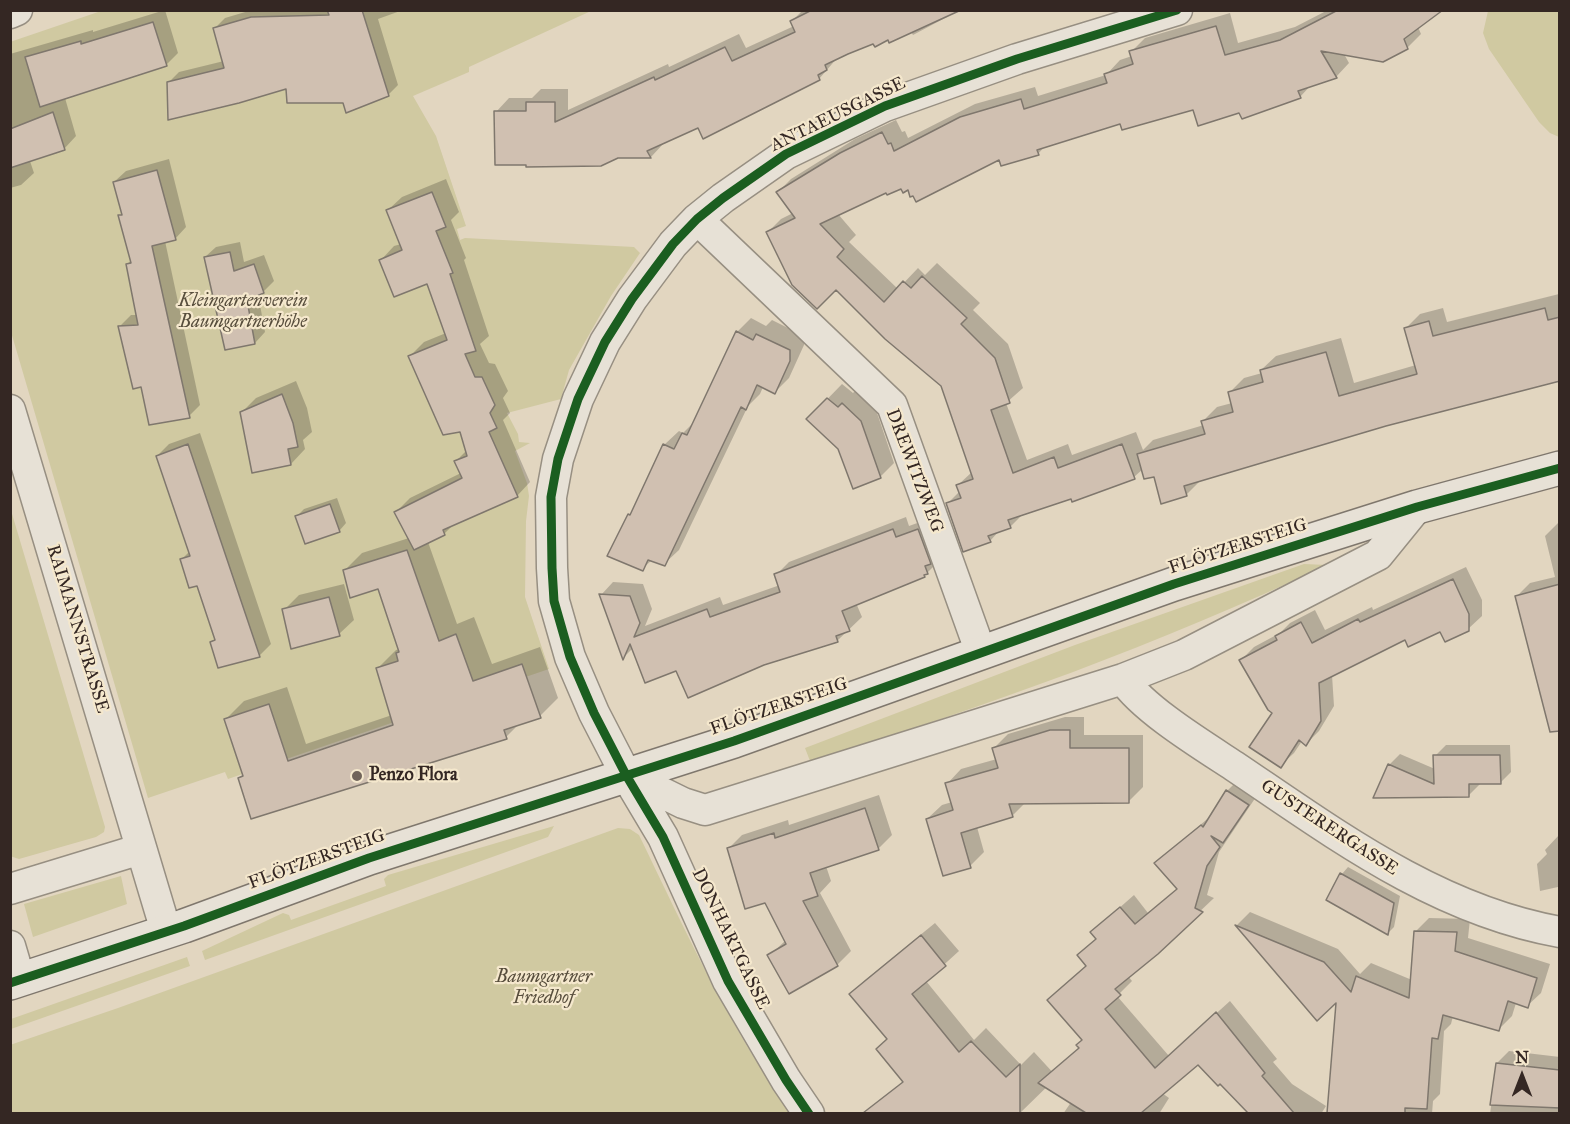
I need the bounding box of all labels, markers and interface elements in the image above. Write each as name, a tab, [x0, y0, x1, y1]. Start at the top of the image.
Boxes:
street label: ANTAEUSGASSE	[767, 73, 909, 157]
park label: Kleingartenverein Baumgartnerhöhe	[179, 291, 307, 334]
street label: DREWITZWEG	[880, 406, 948, 536]
street label: FLÖTZERSTEIG	[1166, 514, 1310, 580]
street label: RAIMANNSTRASSE	[41, 542, 113, 716]
street label: FLÖTZERSTEIG	[707, 673, 851, 741]
place label: Penzo Flora	[369, 765, 458, 787]
marker: Penzo Flora	[350, 769, 364, 783]
street label: GUSTERERGASSE	[1256, 775, 1402, 881]
street label: FLÖTZERSTEIG	[246, 825, 388, 895]
street label: DONHARTGASSE	[686, 865, 774, 1013]
park label: Baumgartner Friedhof	[496, 967, 592, 1010]
north arrow	[1492, 1046, 1552, 1106]
text: N	[1515, 1048, 1529, 1067]

